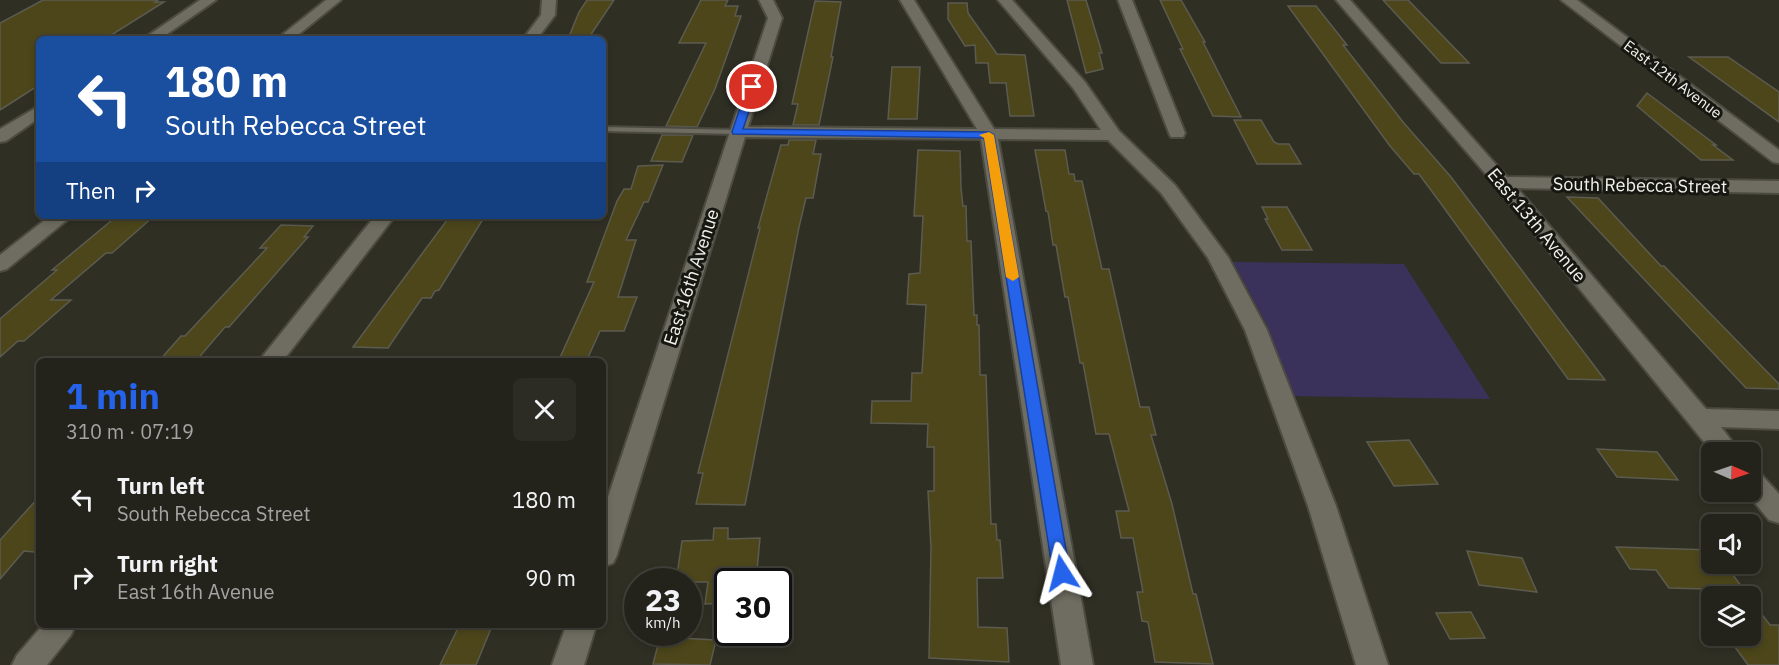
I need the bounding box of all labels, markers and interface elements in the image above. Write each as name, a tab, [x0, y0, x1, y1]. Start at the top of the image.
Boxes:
street label: East 12th Avenue	[1620, 36, 1726, 122]
text: 180 m	[165, 54, 288, 109]
icon: left	[66, 60, 144, 138]
pin	[726, 61, 777, 112]
icon: arrive	[735, 70, 768, 103]
text: South Rebecca Street	[165, 107, 426, 142]
street label: East 13th Avenue	[1483, 163, 1591, 287]
street label: South Rebecca Street	[1553, 172, 1727, 198]
icon: right	[128, 174, 161, 207]
text: Then	[66, 176, 116, 205]
street label: East 16th Avenue	[658, 206, 724, 348]
text: 1 min	[66, 372, 160, 419]
button: close	[513, 378, 576, 441]
text: 310 m · 07:19	[66, 418, 194, 445]
north arrow	[1701, 442, 1761, 502]
map controls	[1701, 442, 1761, 646]
text: Turn left	[117, 471, 205, 500]
icon: left	[66, 483, 99, 516]
text: 180 m	[512, 485, 576, 514]
text: South Rebecca Street	[117, 500, 311, 527]
button: sound	[1701, 514, 1761, 574]
position arrow	[1030, 541, 1094, 605]
text: Turn right	[117, 549, 218, 578]
icon: right	[66, 561, 99, 594]
text: 90 m	[525, 563, 576, 592]
speed limit sign: 30	[714, 568, 792, 646]
text: East 16th Avenue	[117, 578, 275, 605]
text: 23	[645, 580, 681, 619]
button: layers	[1701, 586, 1761, 646]
text: km/h	[645, 613, 681, 632]

